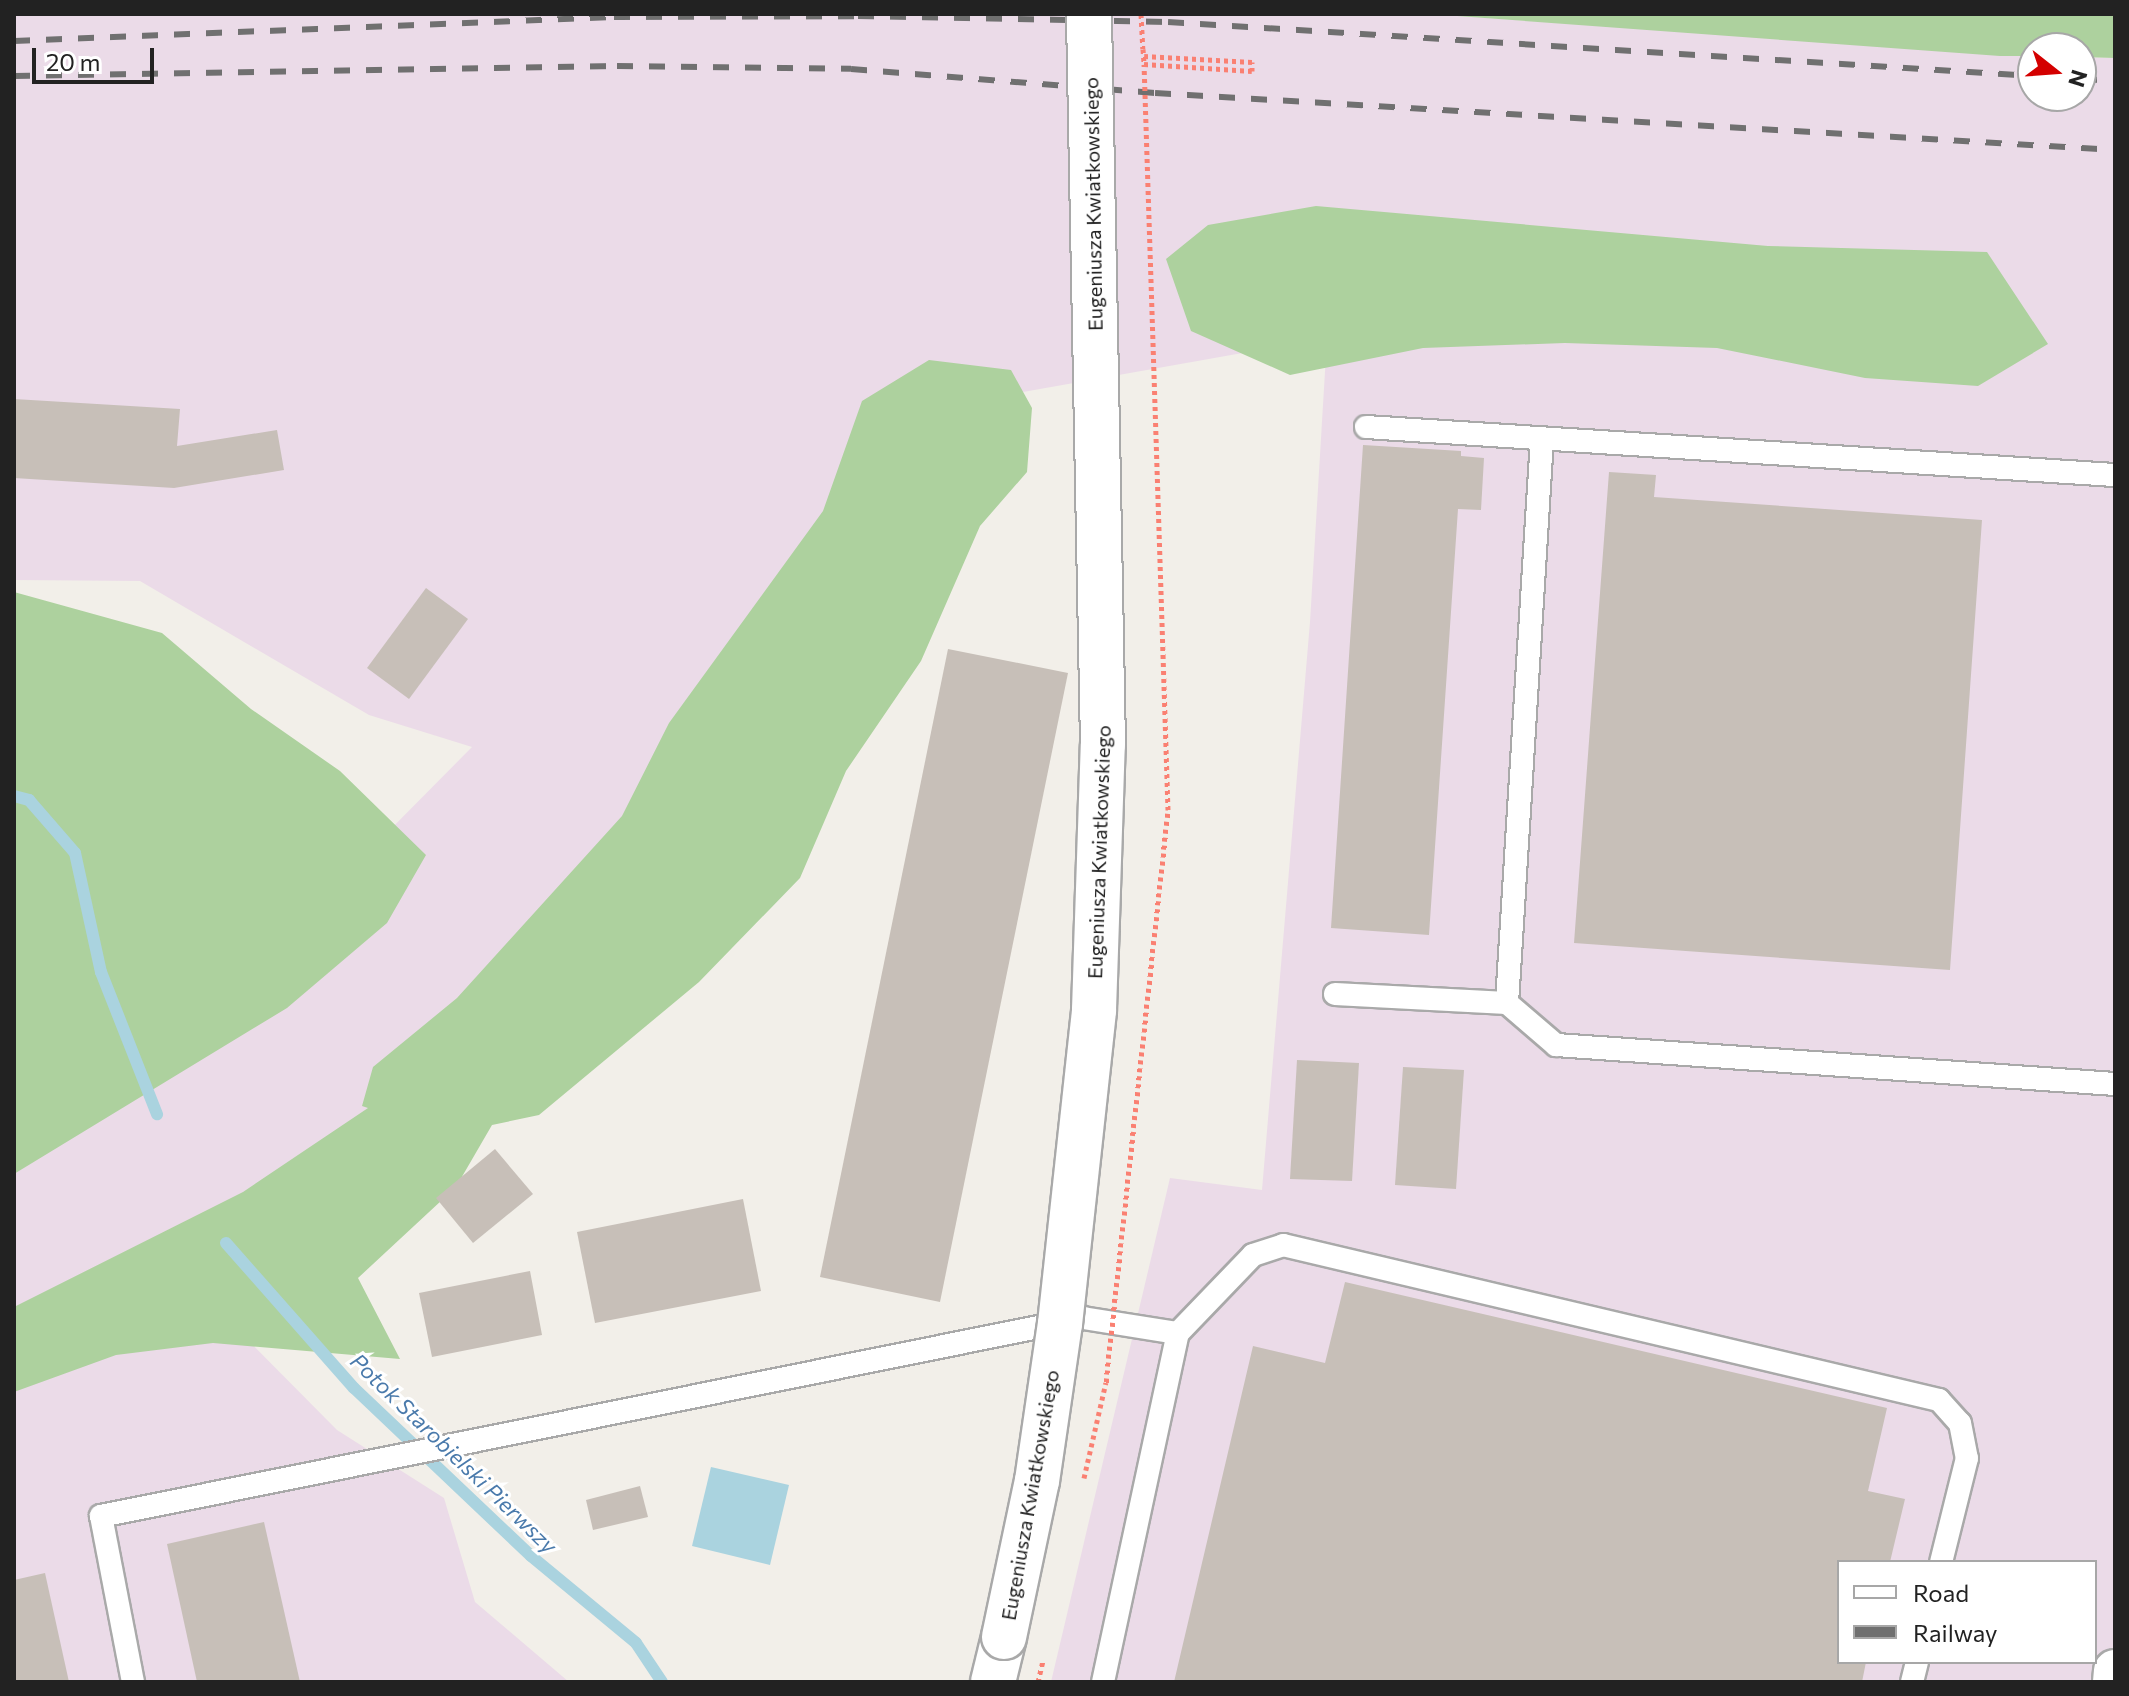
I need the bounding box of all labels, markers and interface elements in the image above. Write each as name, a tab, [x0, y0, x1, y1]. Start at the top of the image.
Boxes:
scale bar	[36, 32, 158, 82]
north arrow	[2017, 32, 2097, 112]
text: 20 m	[46, 47, 100, 76]
text: N	[2063, 67, 2094, 90]
street label: Eugeniusza Kwiatkowskiego	[1079, 77, 1107, 331]
street label: Eugeniusza Kwiatkowskiego	[1083, 725, 1115, 979]
water label: Potok Starobielski Pierwszy	[345, 1347, 563, 1559]
street label: Eugeniusza Kwiatkowskiego	[996, 1368, 1064, 1622]
legend	[1837, 1560, 2097, 1664]
text: Road	[1913, 1578, 1969, 1607]
text: Railway	[1913, 1618, 1998, 1647]

